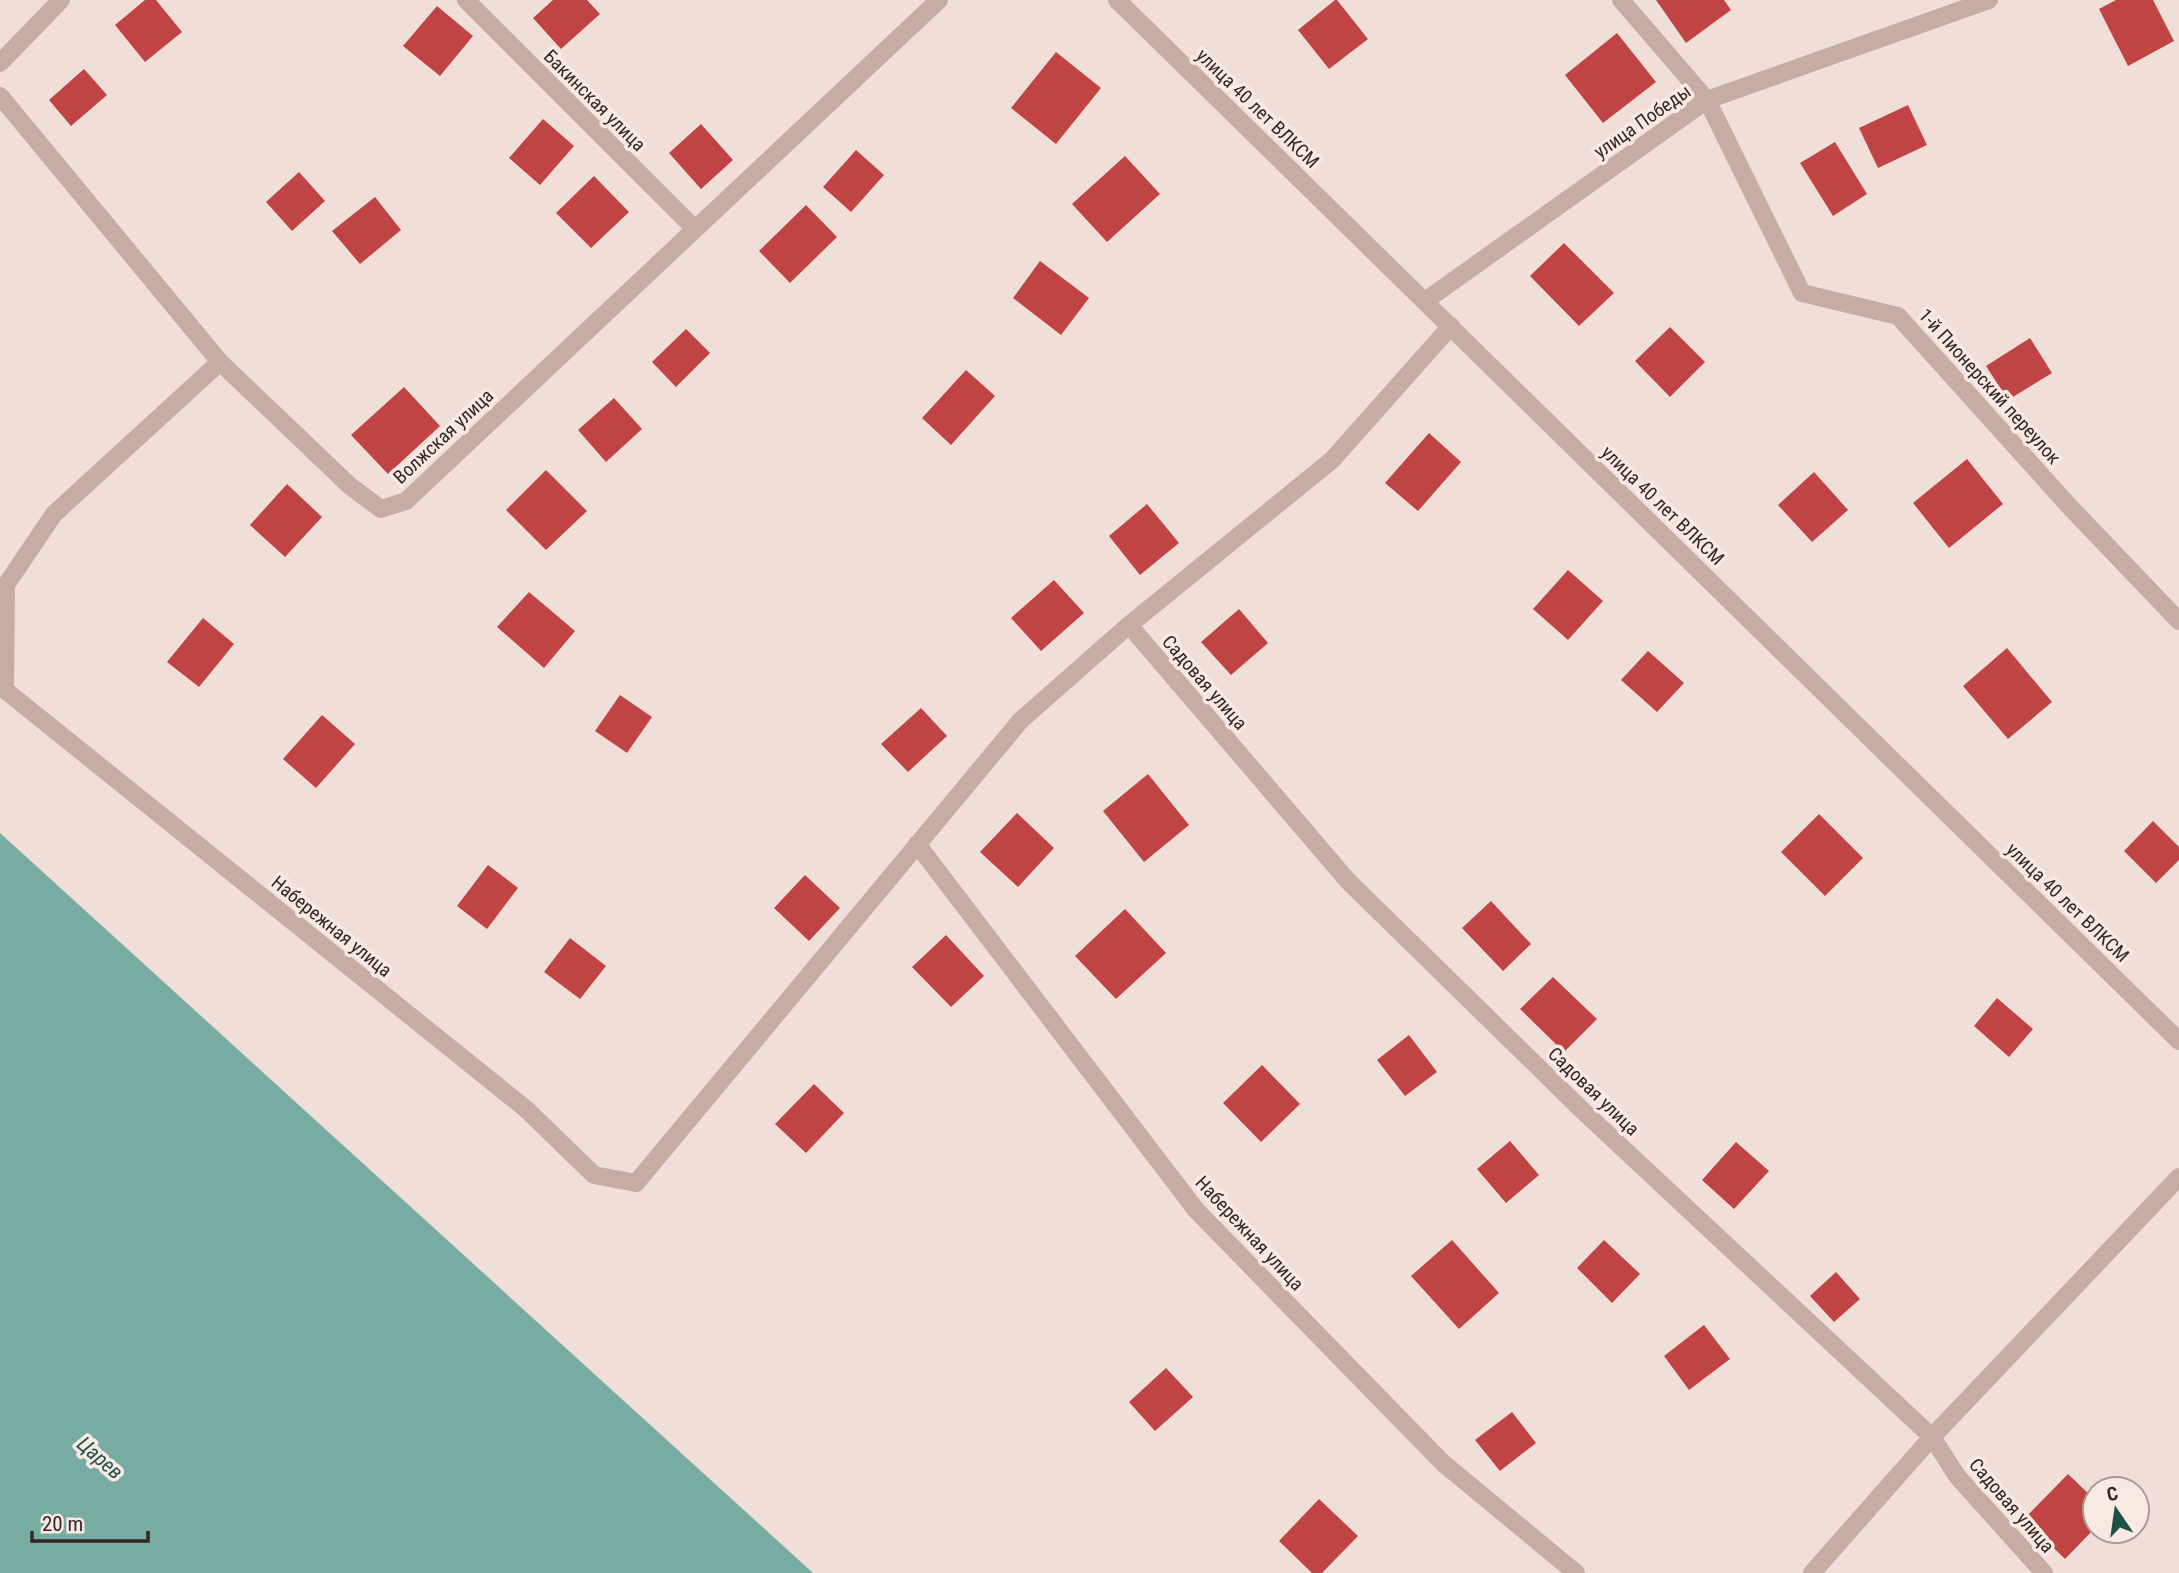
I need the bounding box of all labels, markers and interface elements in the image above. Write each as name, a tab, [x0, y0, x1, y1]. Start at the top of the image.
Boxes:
street label: улица 40 лет ВЛКСМ	[1191, 44, 1324, 173]
street label: Бакинская улица	[539, 45, 650, 156]
street label: улица Победы	[1589, 80, 1695, 163]
street label: 1-й Пионерский переулок	[1914, 304, 2066, 469]
street label: Волжская улица	[389, 384, 498, 489]
street label: улица 40 лет ВЛКСМ	[1596, 441, 1729, 570]
street label: Садовая улица	[1157, 630, 1252, 734]
street label: улица 40 лет ВЛКСМ	[2001, 838, 2134, 967]
street label: Набережная улица	[267, 871, 396, 982]
street label: Садовая улица	[1543, 1042, 1644, 1141]
street label: Набережная улица	[1191, 1171, 1309, 1295]
water label: Царев	[72, 1432, 128, 1484]
street label: Садовая улица	[1964, 1453, 2059, 1557]
north arrow	[2081, 1475, 2151, 1545]
text: С	[2104, 1481, 2120, 1506]
scale bar	[32, 1500, 147, 1544]
text: 20 m	[42, 1512, 83, 1536]

